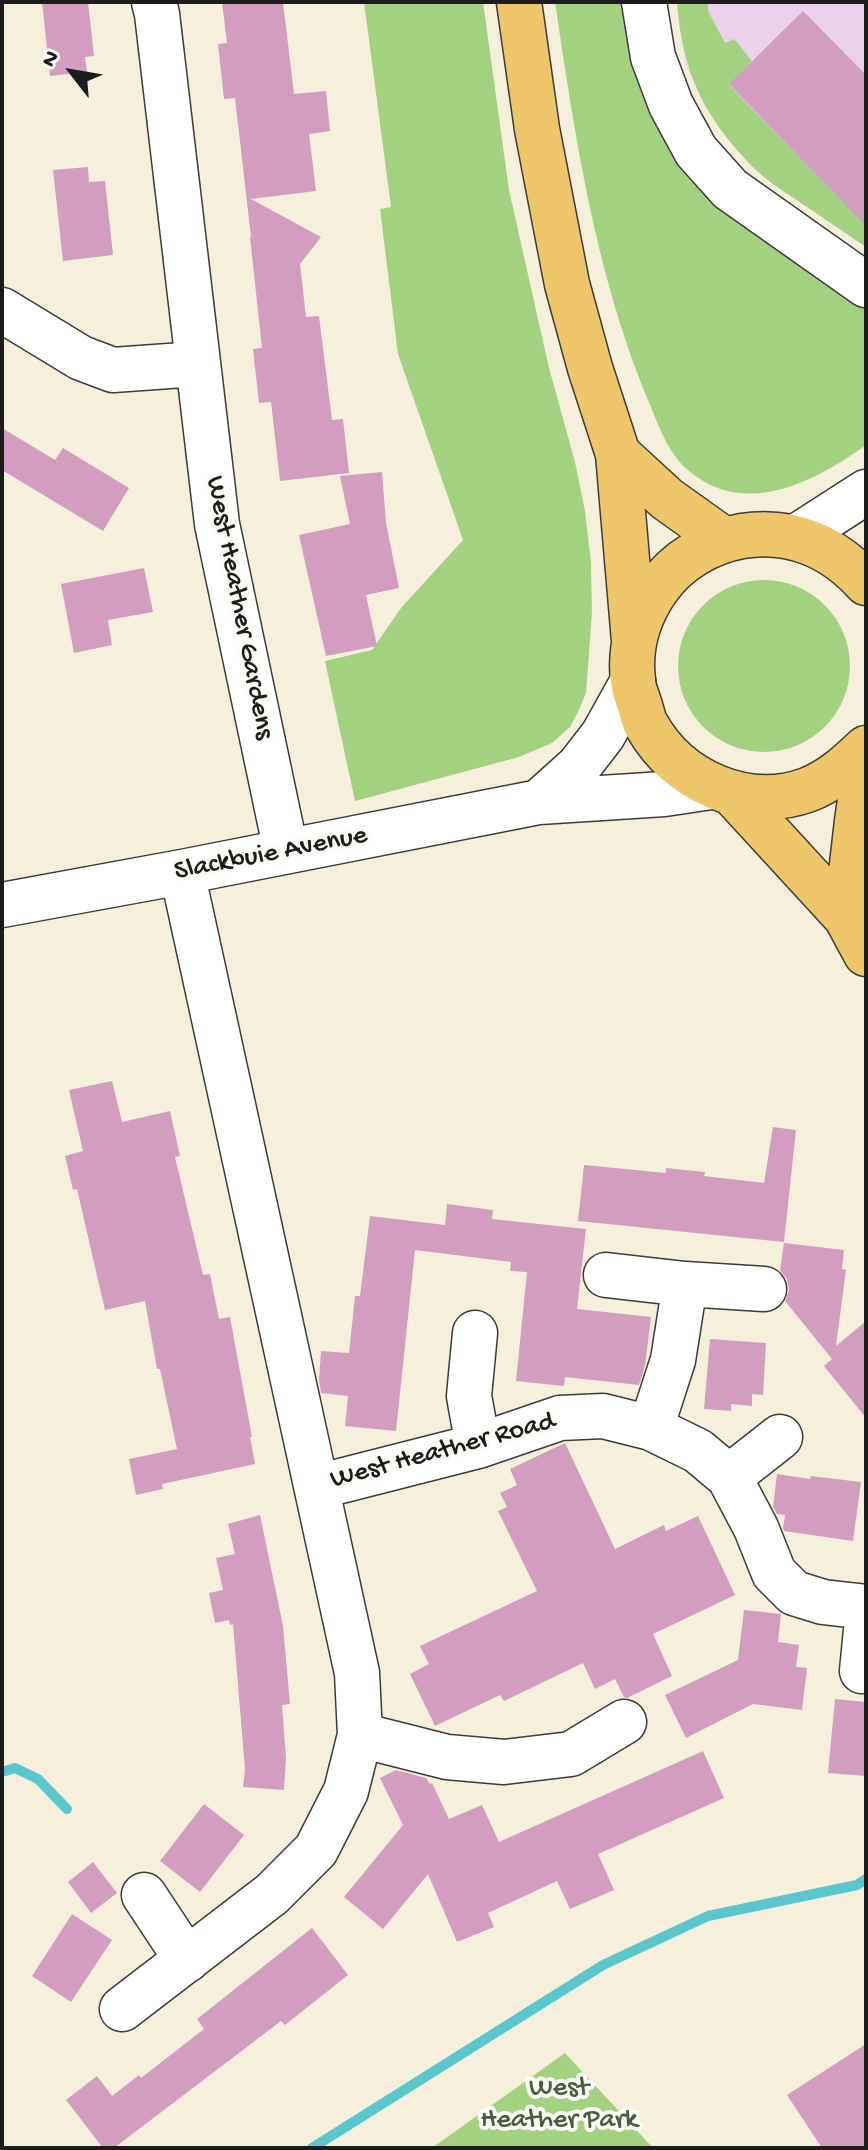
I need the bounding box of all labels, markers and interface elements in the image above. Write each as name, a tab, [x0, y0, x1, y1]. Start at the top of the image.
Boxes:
north arrow	[32, 32, 112, 112]
text: N	[37, 47, 66, 72]
street label: West Heather Gardens	[196, 473, 280, 743]
street label: Slackbuie Avenue	[172, 820, 370, 890]
street label: West Heather Road	[327, 1406, 559, 1498]
park label: West Heather Park	[481, 2073, 637, 2139]

